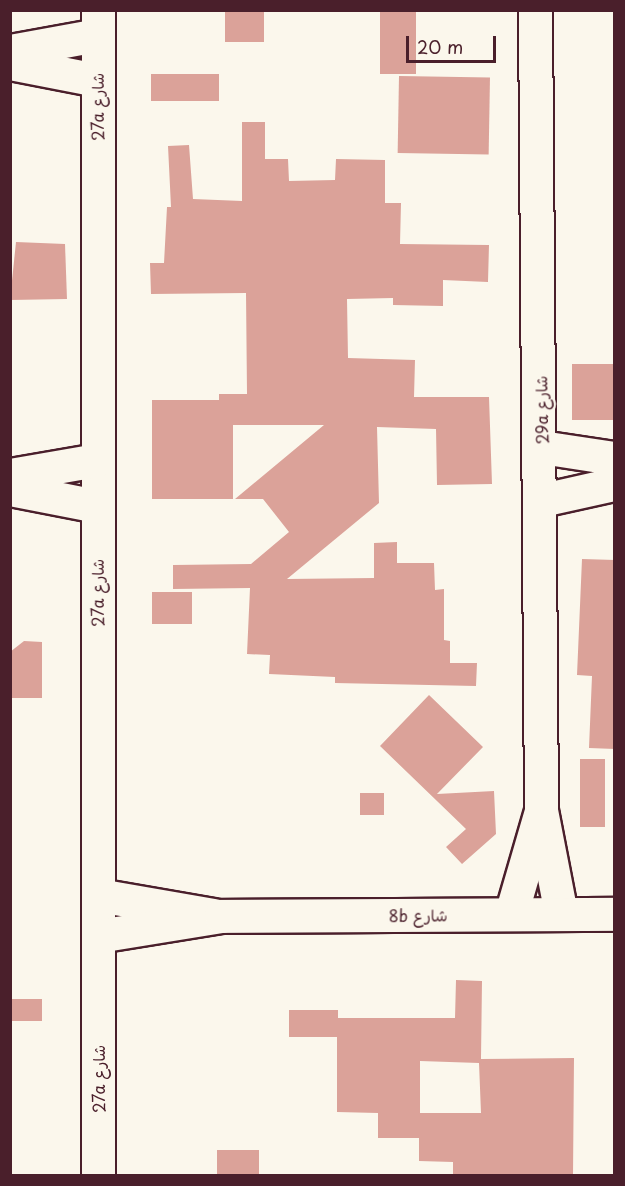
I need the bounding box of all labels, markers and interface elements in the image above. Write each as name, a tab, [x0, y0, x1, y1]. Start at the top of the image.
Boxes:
scale bar	[409, 24, 499, 62]
text: 20 m	[417, 33, 463, 60]
street label: 27a شارع	[87, 73, 107, 141]
street label: 29a شارع	[531, 375, 551, 445]
street label: 27a شارع	[87, 559, 107, 627]
street label: 8b شارع	[388, 905, 448, 925]
street label: 27a شارع	[88, 1045, 108, 1113]

